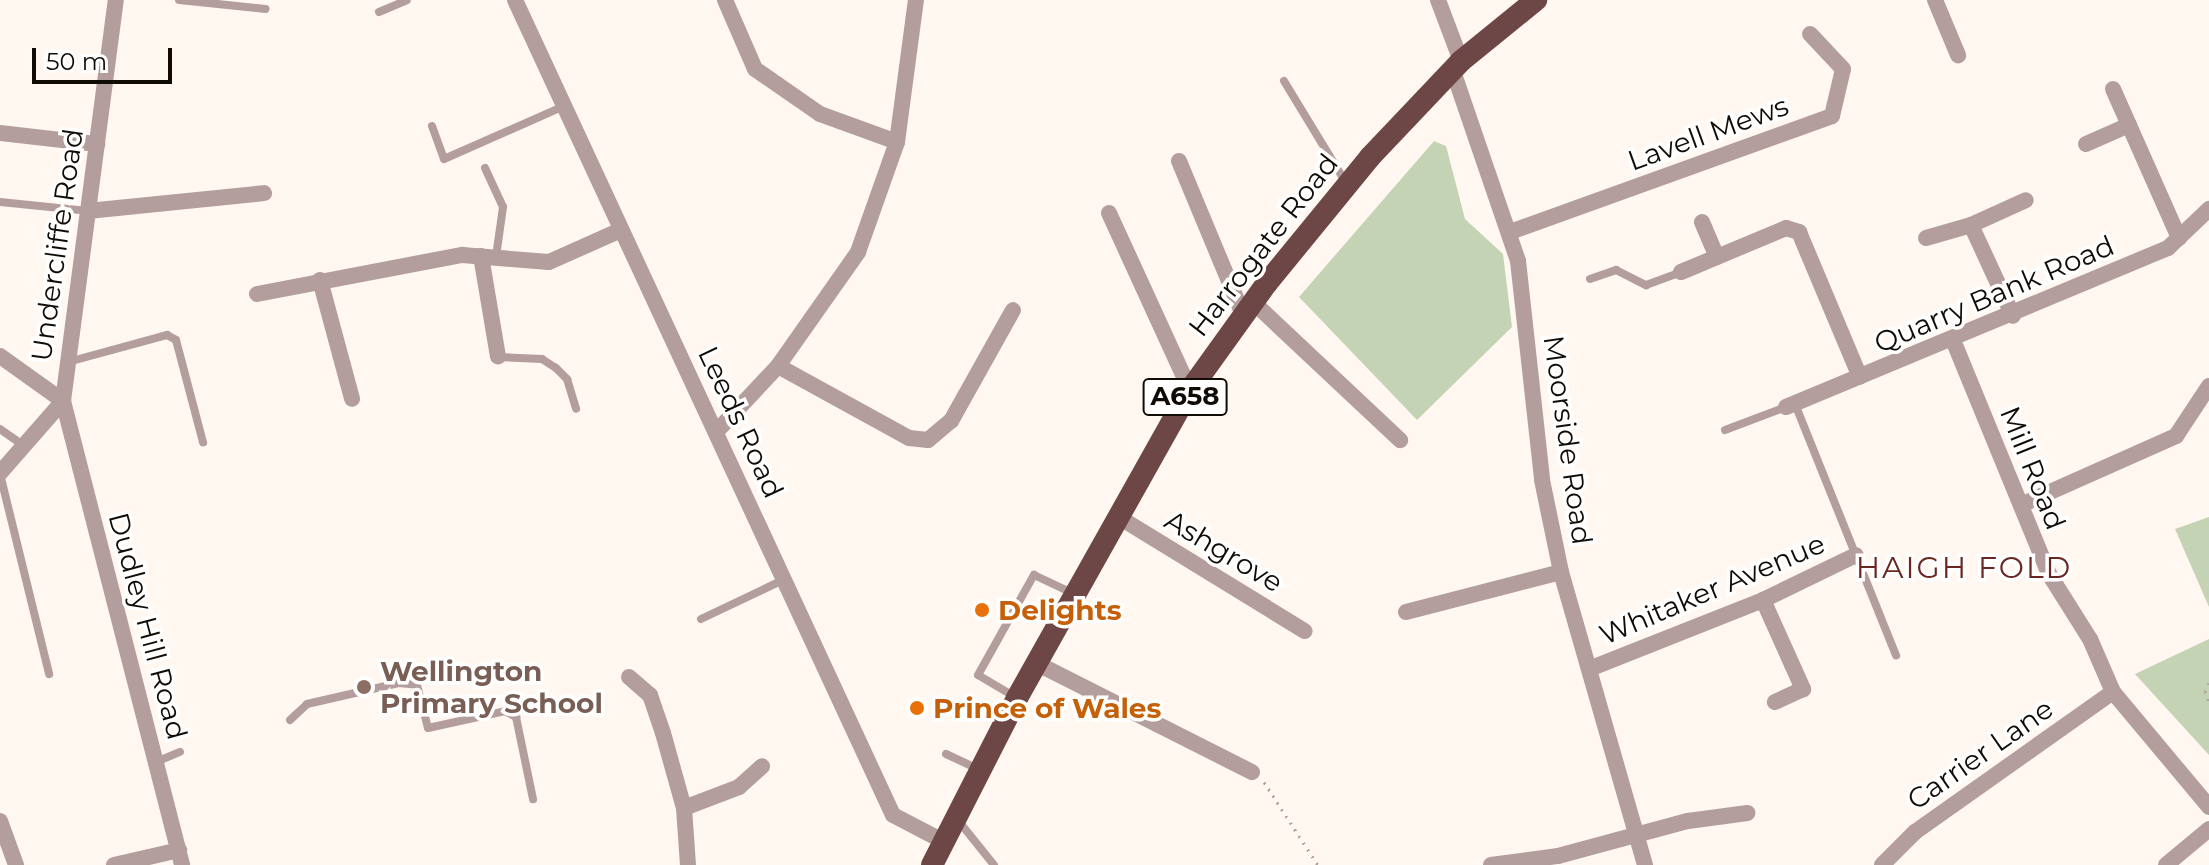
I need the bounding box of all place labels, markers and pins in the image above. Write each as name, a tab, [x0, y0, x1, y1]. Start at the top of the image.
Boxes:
place label: Delights	[998, 593, 1122, 627]
marker: Delights	[973, 601, 991, 619]
place label: Wellington Primary School	[380, 654, 603, 720]
marker: Wellington Primary School	[355, 678, 373, 696]
place label: Prince of Wales	[933, 691, 1161, 725]
marker: Prince of Wales	[908, 699, 926, 717]

